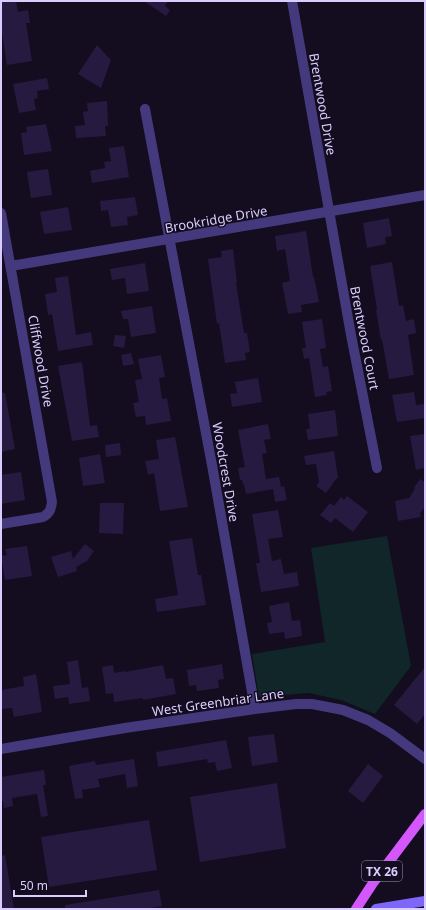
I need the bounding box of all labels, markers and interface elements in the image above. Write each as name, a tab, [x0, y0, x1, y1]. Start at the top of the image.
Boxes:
street label: Brentwood Drive	[305, 52, 341, 156]
street label: Brookridge Drive	[163, 201, 269, 237]
street label: Brentwood Court	[346, 285, 384, 392]
street label: Cliffwood Drive	[24, 313, 58, 409]
street label: Woodcrest Drive	[208, 421, 244, 523]
street label: West Greenbriar Lane	[151, 684, 285, 720]
road number: TX 26	[362, 861, 402, 881]
scale bar	[14, 872, 86, 898]
text: 50 m	[20, 877, 48, 894]

